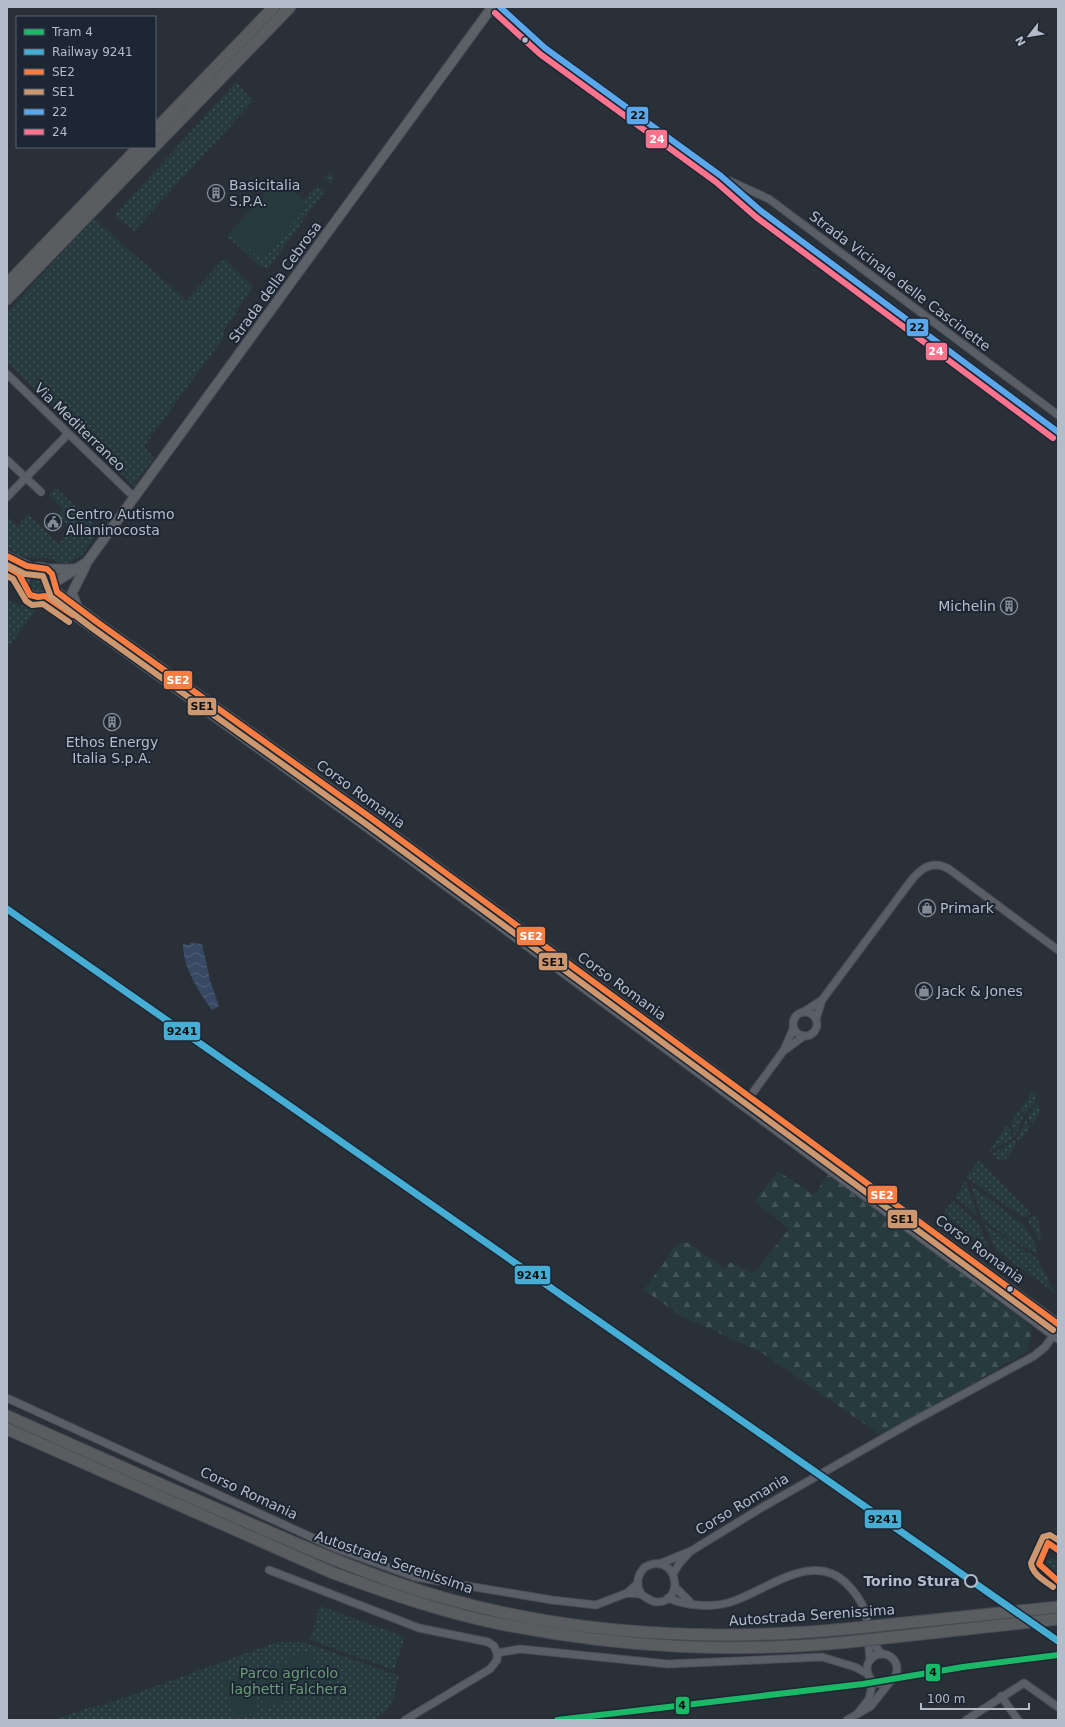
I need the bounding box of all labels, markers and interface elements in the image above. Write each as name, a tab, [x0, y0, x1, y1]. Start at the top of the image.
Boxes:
legend	[16, 16, 156, 148]
north arrow	[1009, 16, 1049, 56]
text: Tram 4	[51, 25, 93, 39]
text: N	[1013, 34, 1029, 48]
unlabelled marker	[520, 35, 530, 45]
text: Railway 9241	[52, 45, 133, 59]
text: SE2	[52, 65, 75, 79]
text: SE1	[52, 85, 75, 99]
text: 22	[52, 105, 67, 119]
line badge: 22	[626, 106, 649, 125]
text: 22	[630, 109, 646, 122]
text: 24	[52, 125, 67, 139]
line badge: 24	[645, 129, 668, 149]
text: 24	[649, 133, 665, 146]
place label: Basicitalia S.P.A.	[229, 177, 300, 209]
building icon: Basicitalia S.P.A.	[206, 183, 226, 203]
street label: Strada Vicinale delle Cascinette	[806, 208, 994, 354]
street label: Strada della Cebrosa	[226, 218, 324, 346]
line badge: 22	[906, 318, 929, 337]
text: 22	[909, 321, 925, 334]
line badge: 24	[925, 342, 948, 361]
text: 24	[928, 345, 944, 358]
street label: Via Mediterraneo	[31, 380, 129, 474]
place label: Centro Autismo Allaninocosta	[66, 506, 175, 538]
public building icon: Centro Autismo Allaninocosta	[43, 512, 63, 532]
building icon: Michelin	[999, 596, 1019, 616]
place label: Michelin	[938, 598, 996, 614]
line badge: SE2	[163, 670, 193, 690]
text: SE2	[166, 674, 190, 687]
line badge: SE1	[187, 697, 217, 716]
text: SE1	[190, 700, 214, 713]
building icon: Ethos Energy Italia S.p.A.	[102, 712, 122, 732]
place label: Ethos Energy Italia S.p.A.	[66, 734, 158, 766]
street label: Corso Romania	[314, 756, 408, 832]
shop icon: Primark	[917, 898, 937, 918]
place label: Primark	[940, 900, 995, 916]
line badge: SE2	[516, 926, 546, 946]
text: SE2	[519, 930, 543, 943]
street label: Corso Romania	[575, 948, 669, 1024]
line badge: SE1	[538, 952, 568, 971]
text: SE1	[541, 956, 565, 969]
shop icon: Jack & Jones	[914, 981, 934, 1001]
place label: Jack & Jones	[936, 983, 1023, 999]
line badge: 9241	[163, 1021, 201, 1041]
text: 9241	[167, 1025, 197, 1038]
line badge: SE2	[867, 1185, 898, 1204]
text: SE2	[870, 1189, 894, 1202]
line badge: SE1	[887, 1209, 918, 1229]
street label: Corso Romania	[933, 1211, 1027, 1287]
text: SE1	[890, 1213, 914, 1226]
line badge: 9241	[514, 1265, 551, 1285]
text: 9241	[517, 1269, 547, 1282]
unlabelled marker	[1005, 1284, 1015, 1294]
street label: Corso Romania	[198, 1463, 300, 1523]
street label: Corso Romania	[693, 1470, 791, 1538]
line badge: 9241	[864, 1509, 902, 1529]
text: 9241	[868, 1513, 898, 1526]
street label: Autostrada Serenissima	[313, 1527, 475, 1597]
place label: Torino Stura	[863, 1573, 960, 1589]
marker: Torino Stura	[964, 1574, 978, 1588]
street label: Autostrada Serenissima	[728, 1601, 896, 1629]
line badge: 4	[925, 1663, 941, 1682]
park label: Parco agricolo laghetti Falchera	[231, 1665, 347, 1697]
text: 4	[929, 1666, 937, 1679]
scale bar	[921, 1685, 1029, 1711]
text: 100 m	[927, 1692, 965, 1706]
line badge: 4	[675, 1696, 690, 1715]
text: 4	[678, 1699, 686, 1712]

